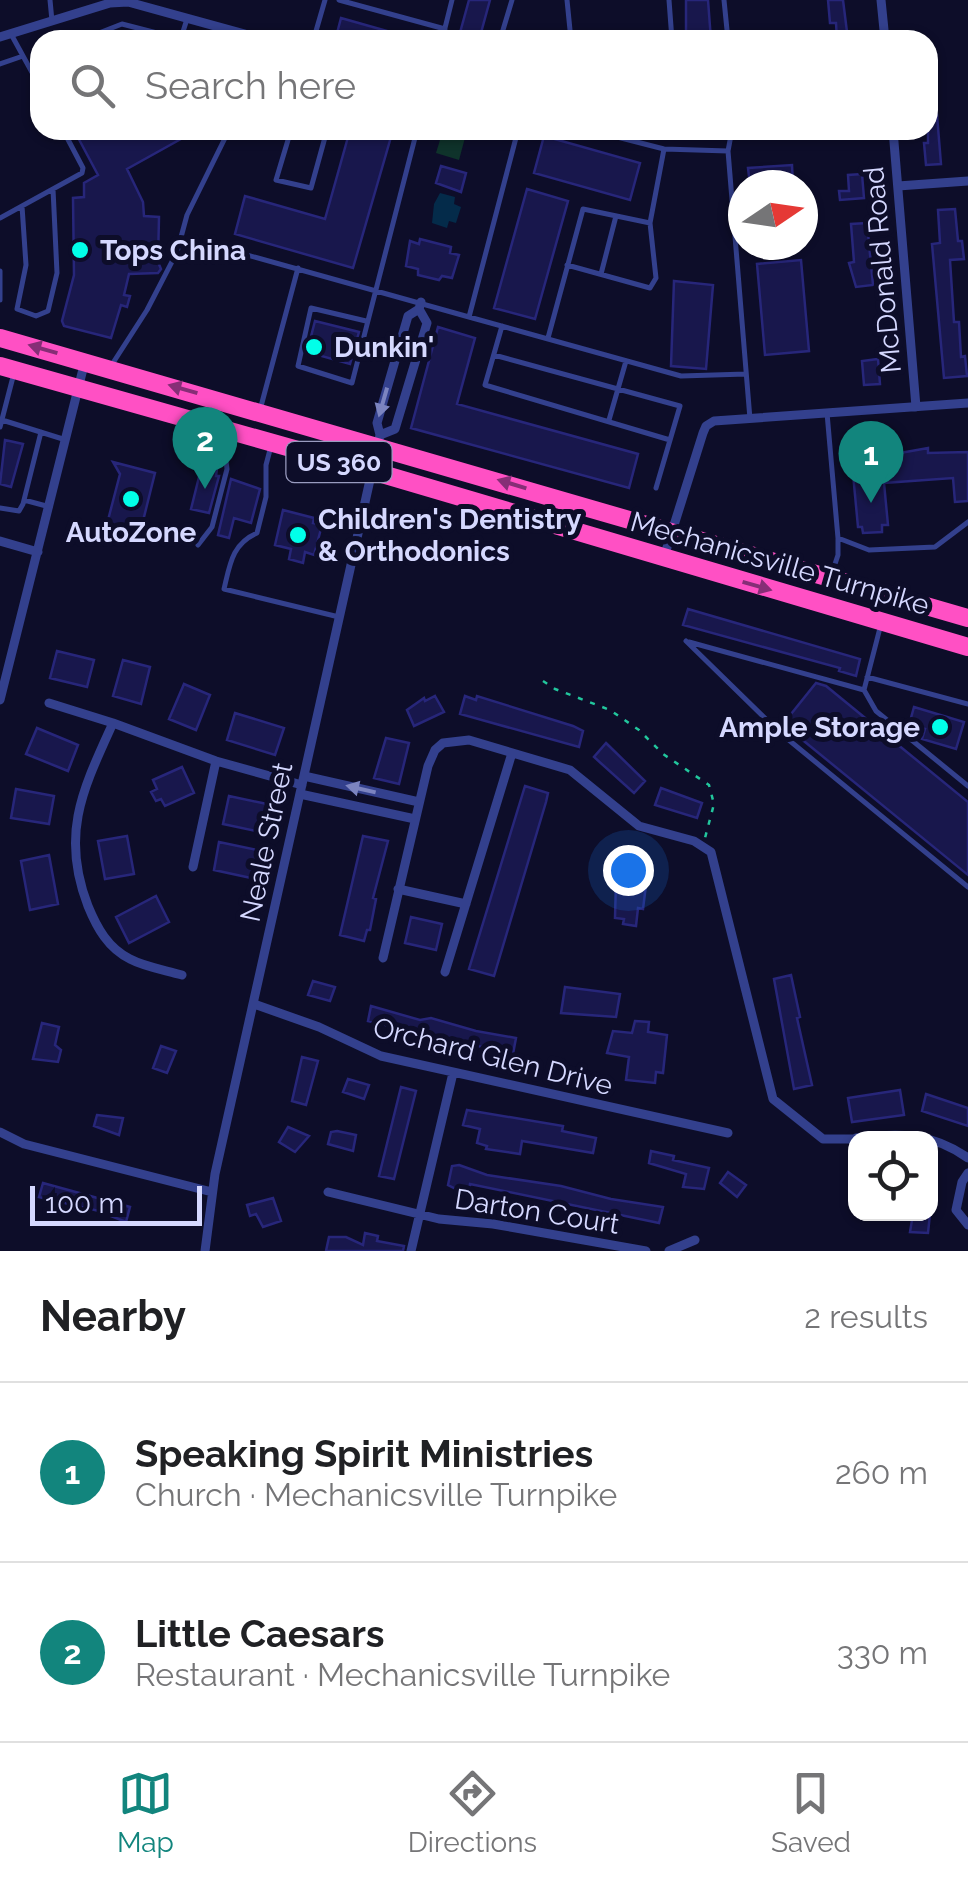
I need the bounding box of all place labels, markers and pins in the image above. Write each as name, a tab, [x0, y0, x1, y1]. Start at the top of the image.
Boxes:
place label: Tops China	[100, 234, 246, 267]
marker: Tops China	[69, 239, 91, 261]
place label: Dunkin'	[334, 331, 434, 364]
marker: Dunkin'	[303, 336, 325, 358]
pin: 2	[172, 406, 238, 489]
pin: 1	[838, 420, 904, 503]
marker: AutoZone	[120, 488, 142, 510]
place label: Children's Dentistry & Orthodonics	[318, 503, 582, 568]
place label: AutoZone	[66, 516, 197, 549]
marker: Children's Dentistry & Orthodonics	[287, 524, 309, 546]
place label: Ample Storage	[719, 711, 920, 744]
marker: Ample Storage	[929, 716, 951, 738]

